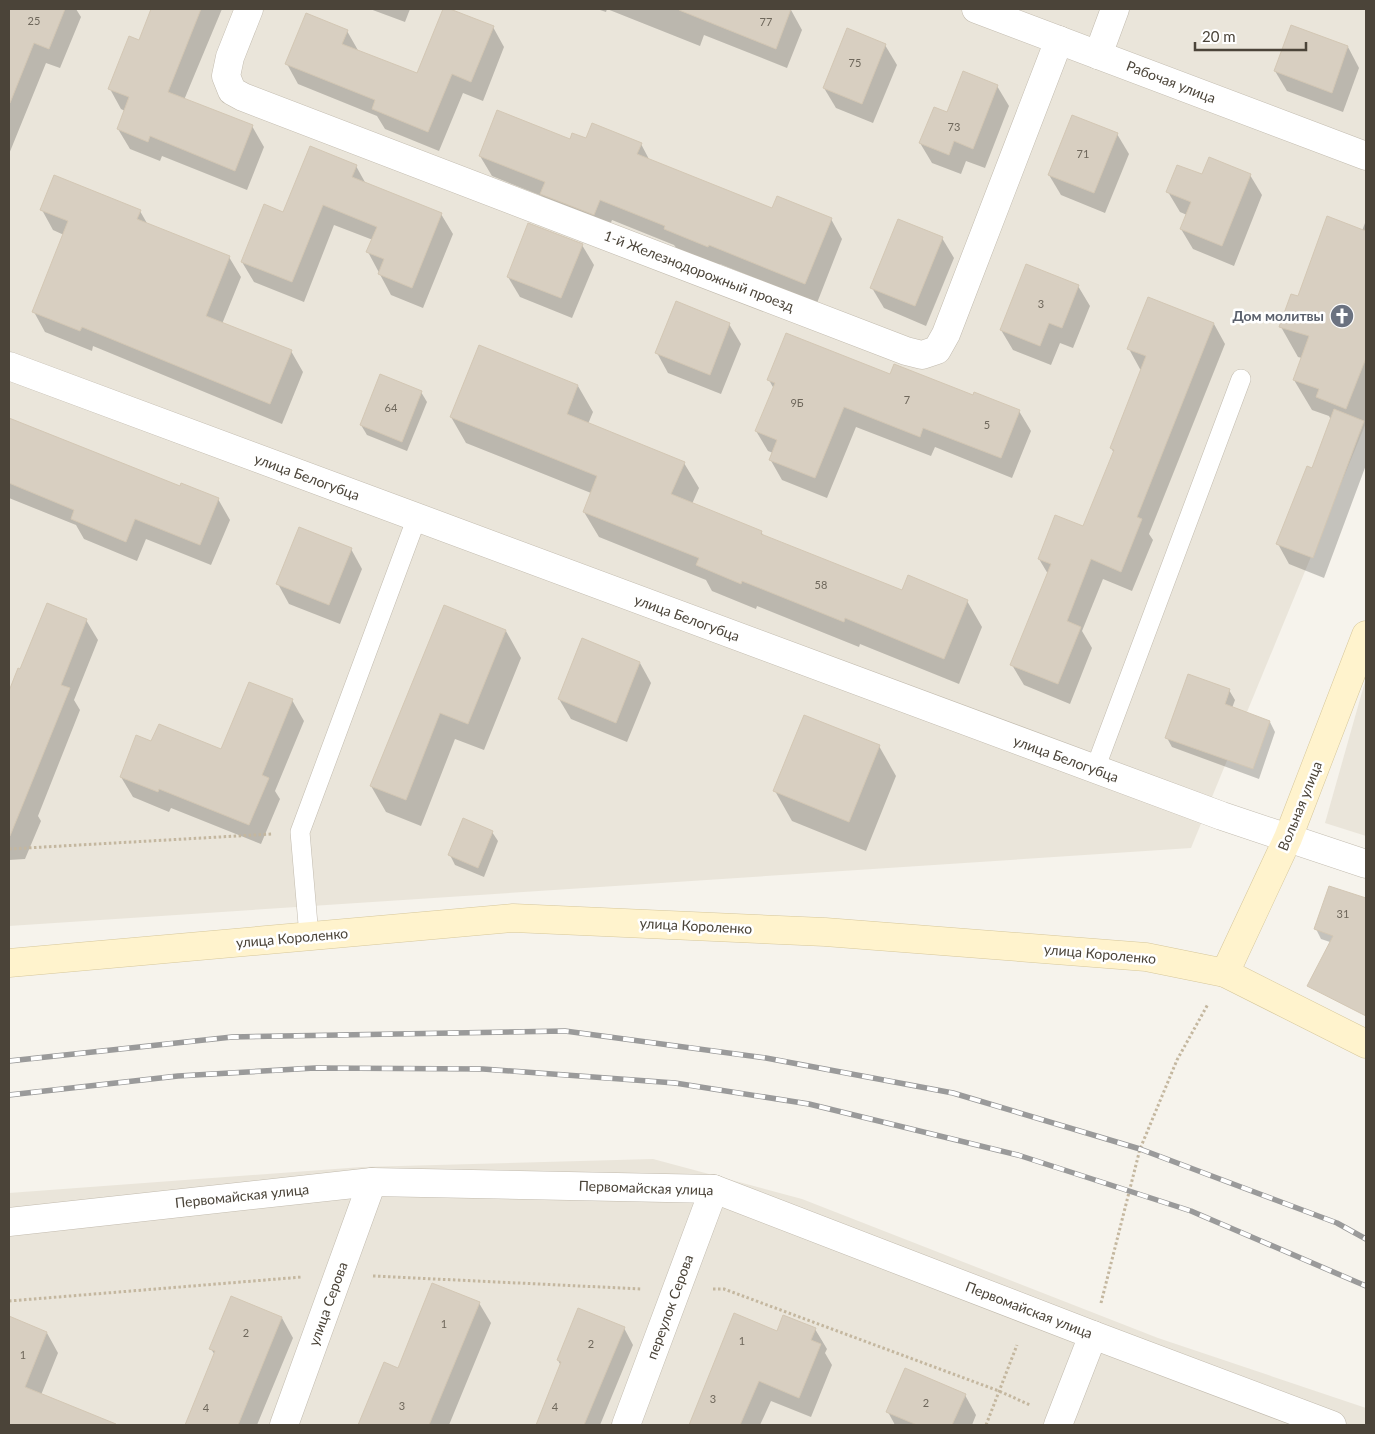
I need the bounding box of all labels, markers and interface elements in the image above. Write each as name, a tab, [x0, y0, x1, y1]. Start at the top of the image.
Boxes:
house number: 25	[28, 14, 40, 27]
house number: 77	[760, 15, 772, 28]
scale bar	[1195, 20, 1306, 52]
text: 20 m	[1202, 27, 1236, 45]
house number: 75	[849, 56, 861, 69]
street label: Рабочая улица	[1124, 57, 1218, 106]
house number: 73	[948, 120, 960, 133]
house number: 71	[1077, 147, 1089, 160]
street label: 1-й Железнодорожный проезд	[602, 226, 797, 315]
house number: 3	[1038, 297, 1044, 310]
church icon: Дом молитвы	[1329, 303, 1355, 329]
place label: Дом молитвы	[1233, 307, 1324, 324]
house number: 7	[904, 393, 910, 406]
house number: 9Б	[790, 396, 804, 409]
house number: 64	[385, 401, 398, 414]
house number: 5	[984, 418, 990, 431]
street label: улица Белогубца	[252, 450, 362, 503]
house number: 58	[815, 578, 827, 591]
street label: улица Белогубца	[632, 591, 742, 644]
street label: улица Белогубца	[1011, 732, 1121, 785]
street label: Вольная улица	[1274, 758, 1325, 853]
house number: 31	[1337, 907, 1349, 920]
street label: улица Короленко	[639, 914, 753, 937]
street label: улица Короленко	[235, 924, 349, 951]
street label: улица Короленко	[1043, 940, 1157, 967]
street label: Первомайская улица	[578, 1177, 714, 1198]
street label: Первомайская улица	[174, 1180, 310, 1211]
street label: переулок Серова	[643, 1252, 696, 1361]
street label: улица Серова	[304, 1259, 351, 1348]
street label: Первомайская улица	[963, 1277, 1095, 1342]
house number: 1	[441, 1317, 447, 1330]
house number: 2	[243, 1326, 249, 1339]
house number: 1	[739, 1334, 745, 1347]
house number: 2	[588, 1337, 594, 1350]
house number: 1	[20, 1348, 26, 1361]
house number: 3	[710, 1392, 716, 1405]
house number: 2	[923, 1396, 929, 1409]
house number: 3	[399, 1399, 405, 1412]
house number: 4	[552, 1400, 559, 1413]
house number: 4	[203, 1401, 210, 1414]

